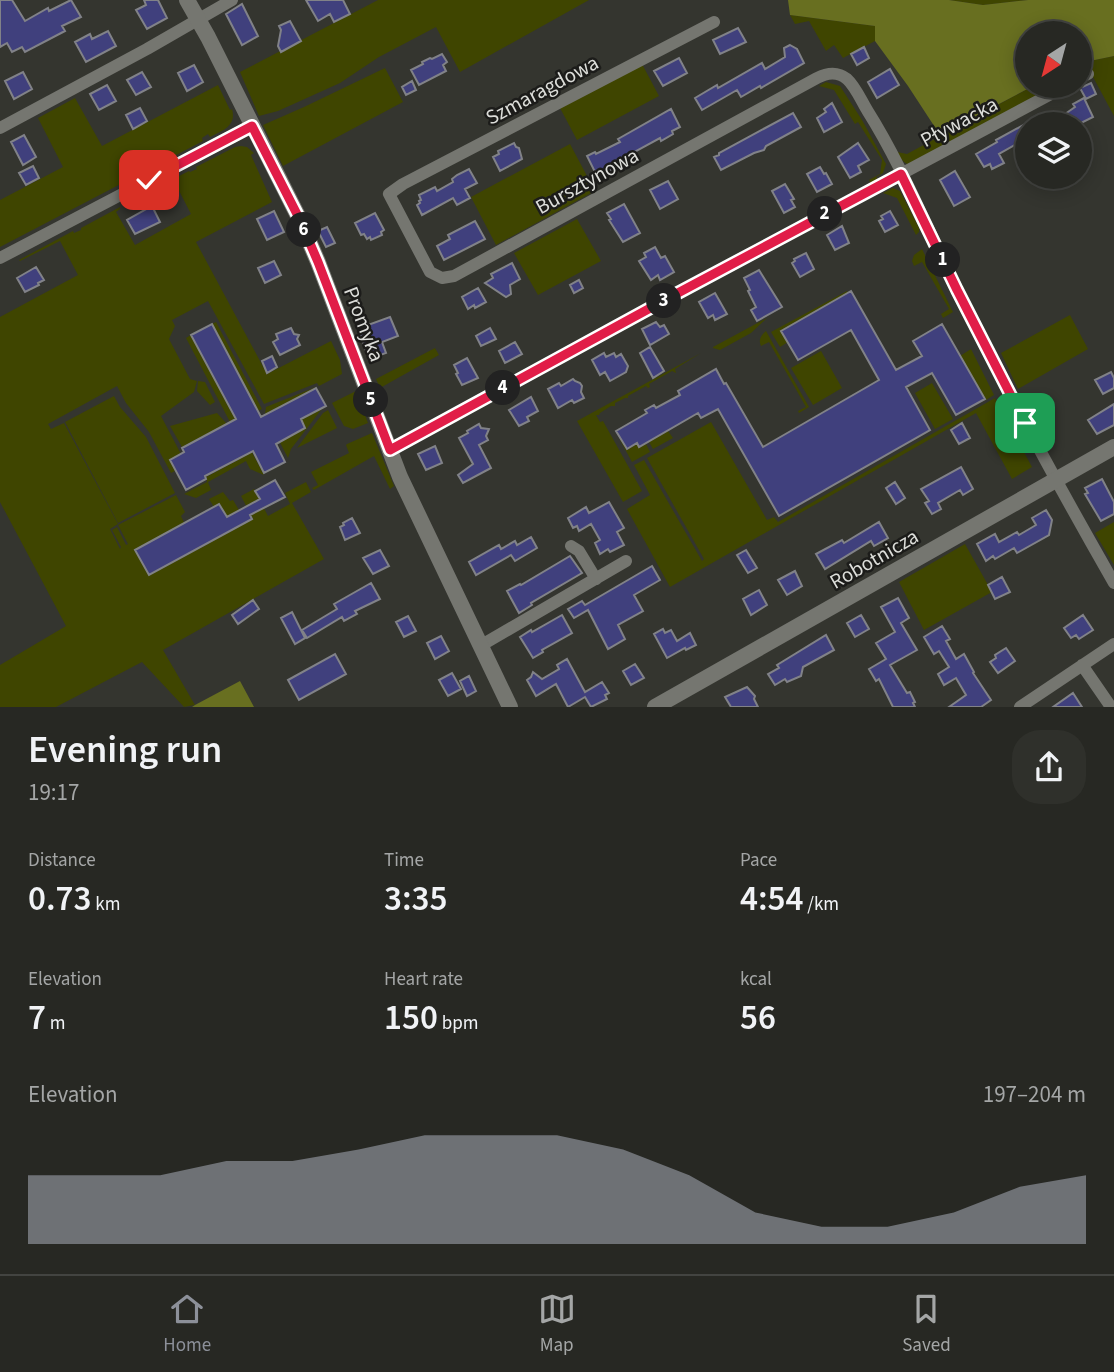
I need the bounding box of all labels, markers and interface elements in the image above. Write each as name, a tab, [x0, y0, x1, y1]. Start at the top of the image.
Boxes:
north arrow	[1015, 21, 1092, 98]
map controls	[1015, 21, 1092, 189]
street label: Szmaragdowa	[480, 48, 604, 132]
street label: Pływacka	[915, 89, 1003, 155]
button: layers	[1015, 112, 1092, 189]
street label: Bursztynowa	[530, 140, 644, 222]
pin	[119, 150, 179, 210]
icon: check	[130, 161, 168, 199]
pin: 2	[808, 196, 842, 232]
text: 2	[819, 200, 830, 227]
pin: 6	[286, 212, 322, 247]
text: 6	[298, 216, 309, 243]
pin: 1	[926, 243, 960, 278]
text: 1	[937, 246, 948, 273]
street label: Promyka	[336, 282, 392, 366]
pin: 3	[646, 284, 682, 318]
text: 3	[658, 287, 669, 314]
pin: 4	[486, 370, 520, 406]
text: 4	[497, 374, 508, 401]
pin: 5	[354, 382, 388, 418]
text: 5	[365, 386, 376, 413]
pin	[995, 393, 1055, 453]
icon: arrive	[1006, 404, 1044, 442]
street label: Robotnicza	[824, 521, 924, 597]
text: Evening run	[28, 723, 222, 777]
button: share	[1012, 730, 1086, 804]
text: 19:17	[28, 776, 79, 809]
text: Distance	[28, 847, 96, 874]
text: Time	[384, 847, 424, 874]
text: Pace	[740, 847, 777, 874]
text: 0.73	[28, 874, 92, 924]
text: 3:35	[384, 874, 448, 924]
text: 4:54	[740, 874, 804, 924]
text: km	[92, 891, 120, 918]
text: /km	[804, 891, 839, 918]
text: Elevation	[28, 966, 102, 993]
text: Heart rate	[384, 966, 463, 993]
text: kcal	[740, 966, 772, 993]
text: 7	[28, 993, 46, 1043]
text: 150	[384, 993, 438, 1043]
text: 56	[740, 993, 776, 1043]
text: m	[46, 1010, 66, 1037]
text: bpm	[438, 1010, 478, 1037]
text: Elevation	[28, 1078, 118, 1111]
text: 197–204 m	[983, 1078, 1086, 1111]
tab: Home	[163, 1290, 211, 1359]
tab: Map	[538, 1290, 576, 1359]
tab: Saved	[902, 1290, 951, 1359]

